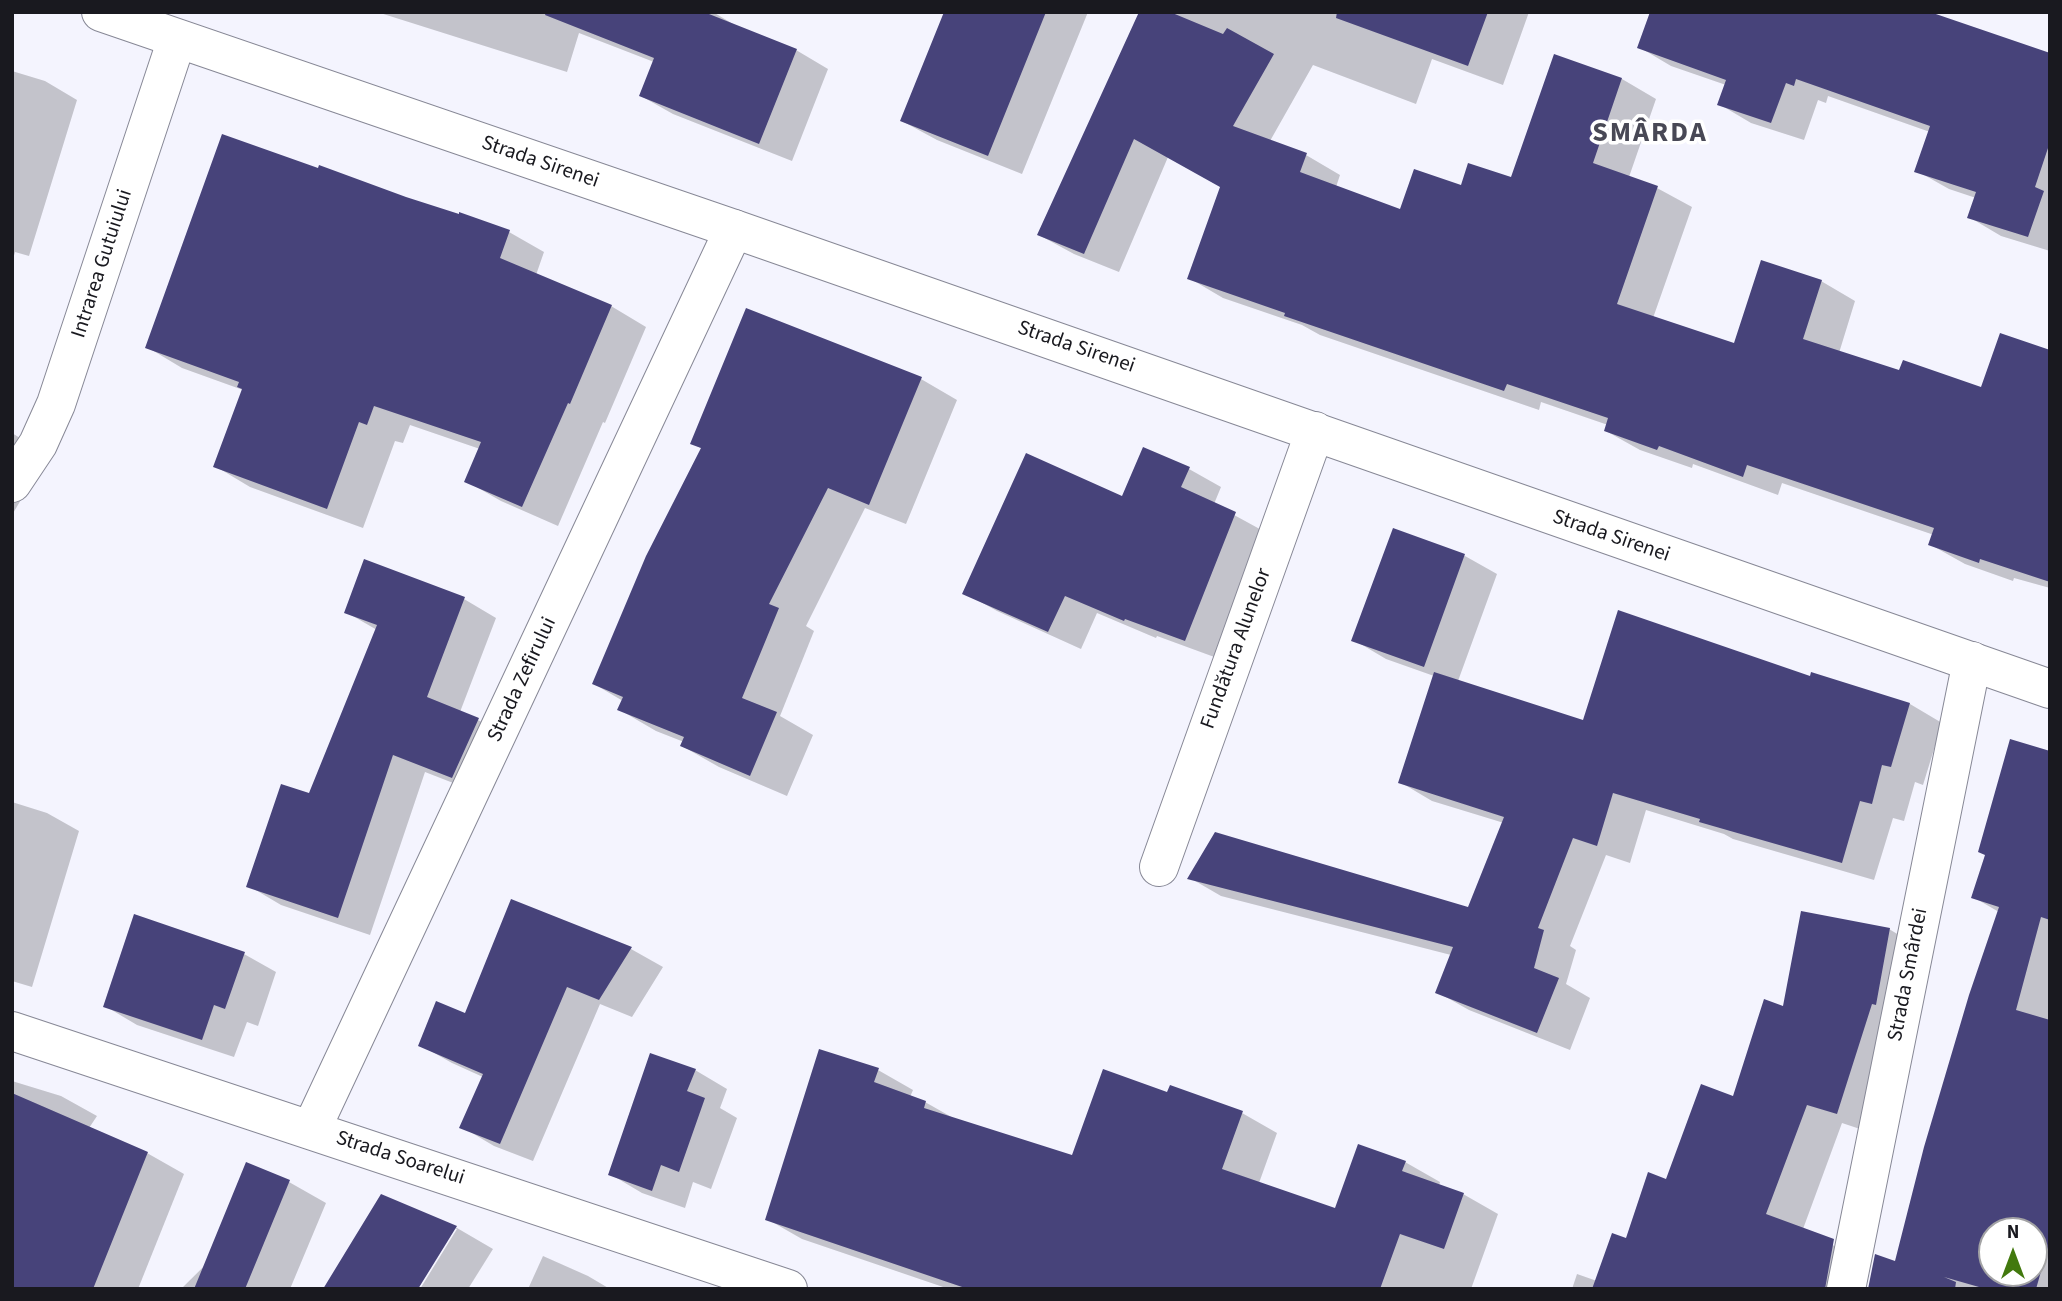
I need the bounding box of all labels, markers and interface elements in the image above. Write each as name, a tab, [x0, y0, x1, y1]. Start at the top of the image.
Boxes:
district label: SMÂRDA	[1593, 118, 1707, 152]
street label: Strada Sirenei	[478, 131, 602, 195]
street label: Intrarea Gutuiului	[67, 186, 139, 342]
street label: Strada Sirenei	[1014, 316, 1138, 380]
street label: Strada Sirenei	[1549, 505, 1673, 569]
street label: Fundătura Alunelor	[1196, 565, 1278, 733]
street label: Strada Zefirului	[483, 614, 563, 746]
street label: Strada Smârdei	[1884, 906, 1934, 1044]
street label: Strada Soarelui	[332, 1126, 468, 1192]
north arrow	[1978, 1217, 2048, 1287]
text: N	[2007, 1219, 2019, 1246]

